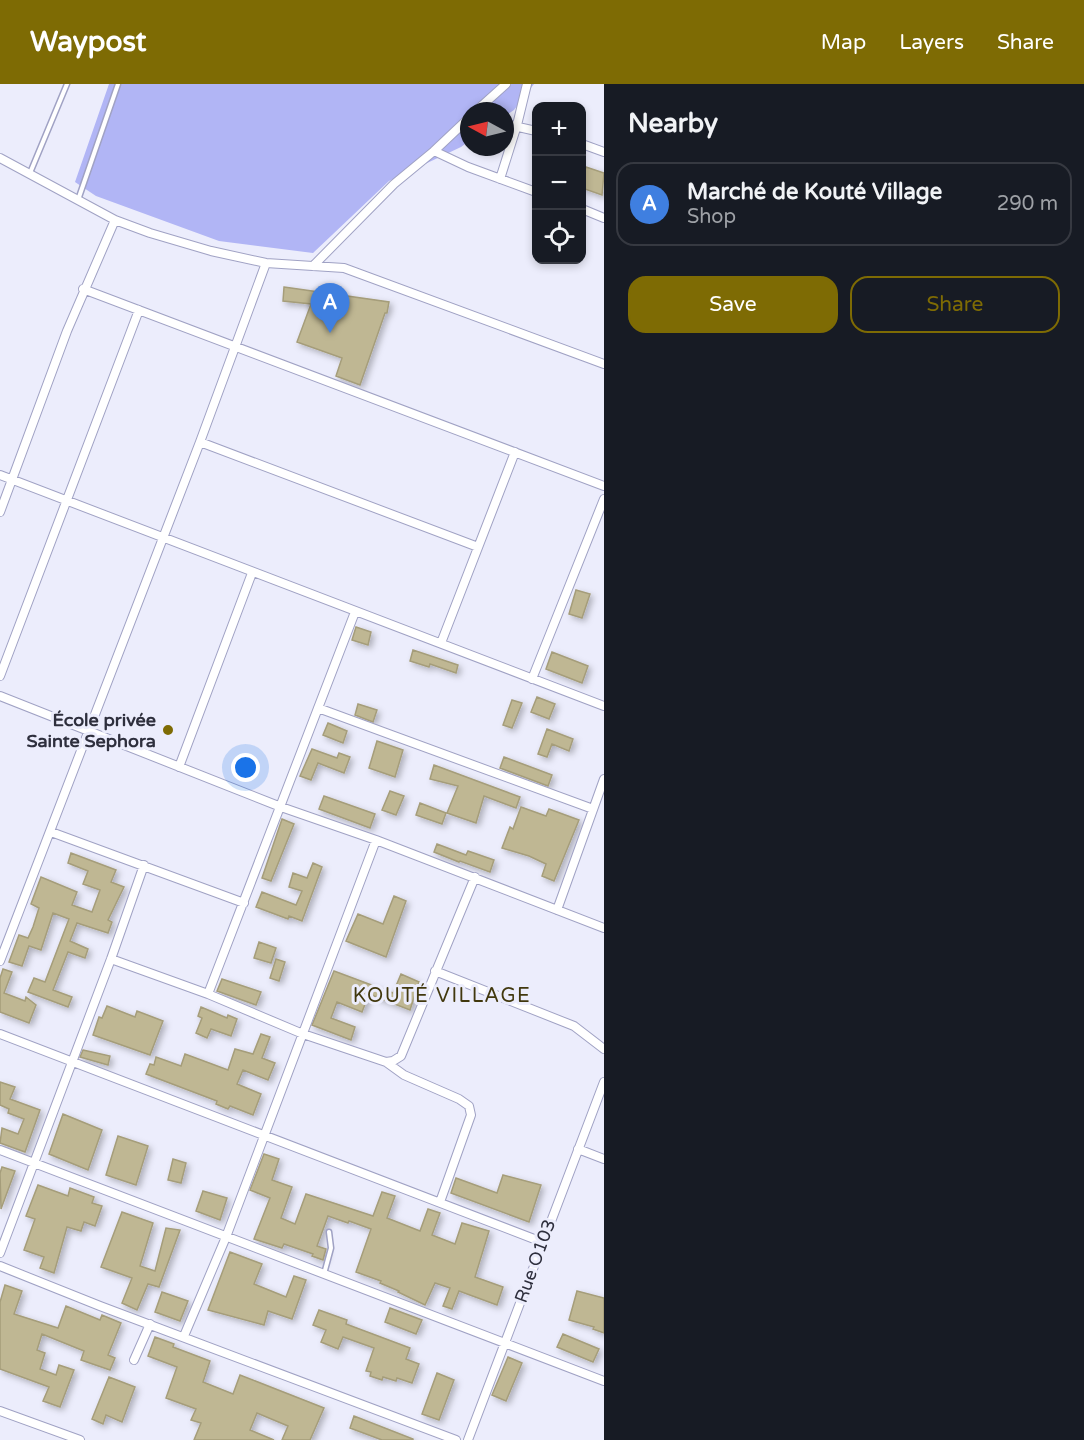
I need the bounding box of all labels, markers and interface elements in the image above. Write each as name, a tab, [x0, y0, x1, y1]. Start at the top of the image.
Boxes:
text: Waypost	[30, 25, 146, 59]
text: Map	[821, 30, 866, 55]
text: Layers	[899, 30, 964, 55]
text: Share	[997, 30, 1054, 55]
north arrow	[460, 102, 514, 156]
map controls	[532, 102, 586, 264]
button: +	[532, 102, 586, 156]
text: Nearby	[628, 108, 718, 139]
button: −	[532, 156, 586, 210]
text: Marché de Kouté Village	[687, 179, 942, 205]
text: A	[642, 192, 657, 216]
text: 290 m	[997, 192, 1058, 216]
text: Shop	[687, 205, 736, 229]
button: locate	[532, 210, 586, 264]
button: Save	[628, 276, 838, 333]
button: Share	[850, 276, 1060, 333]
pin: A	[310, 284, 350, 333]
place label: École privée Sainte Sephora	[26, 709, 156, 752]
marker: École privée Sainte Sephora	[161, 723, 175, 737]
your location	[231, 753, 260, 782]
district label: KOUTÉ VILLAGE	[353, 983, 531, 1008]
street label: Rue O103	[510, 1216, 560, 1306]

